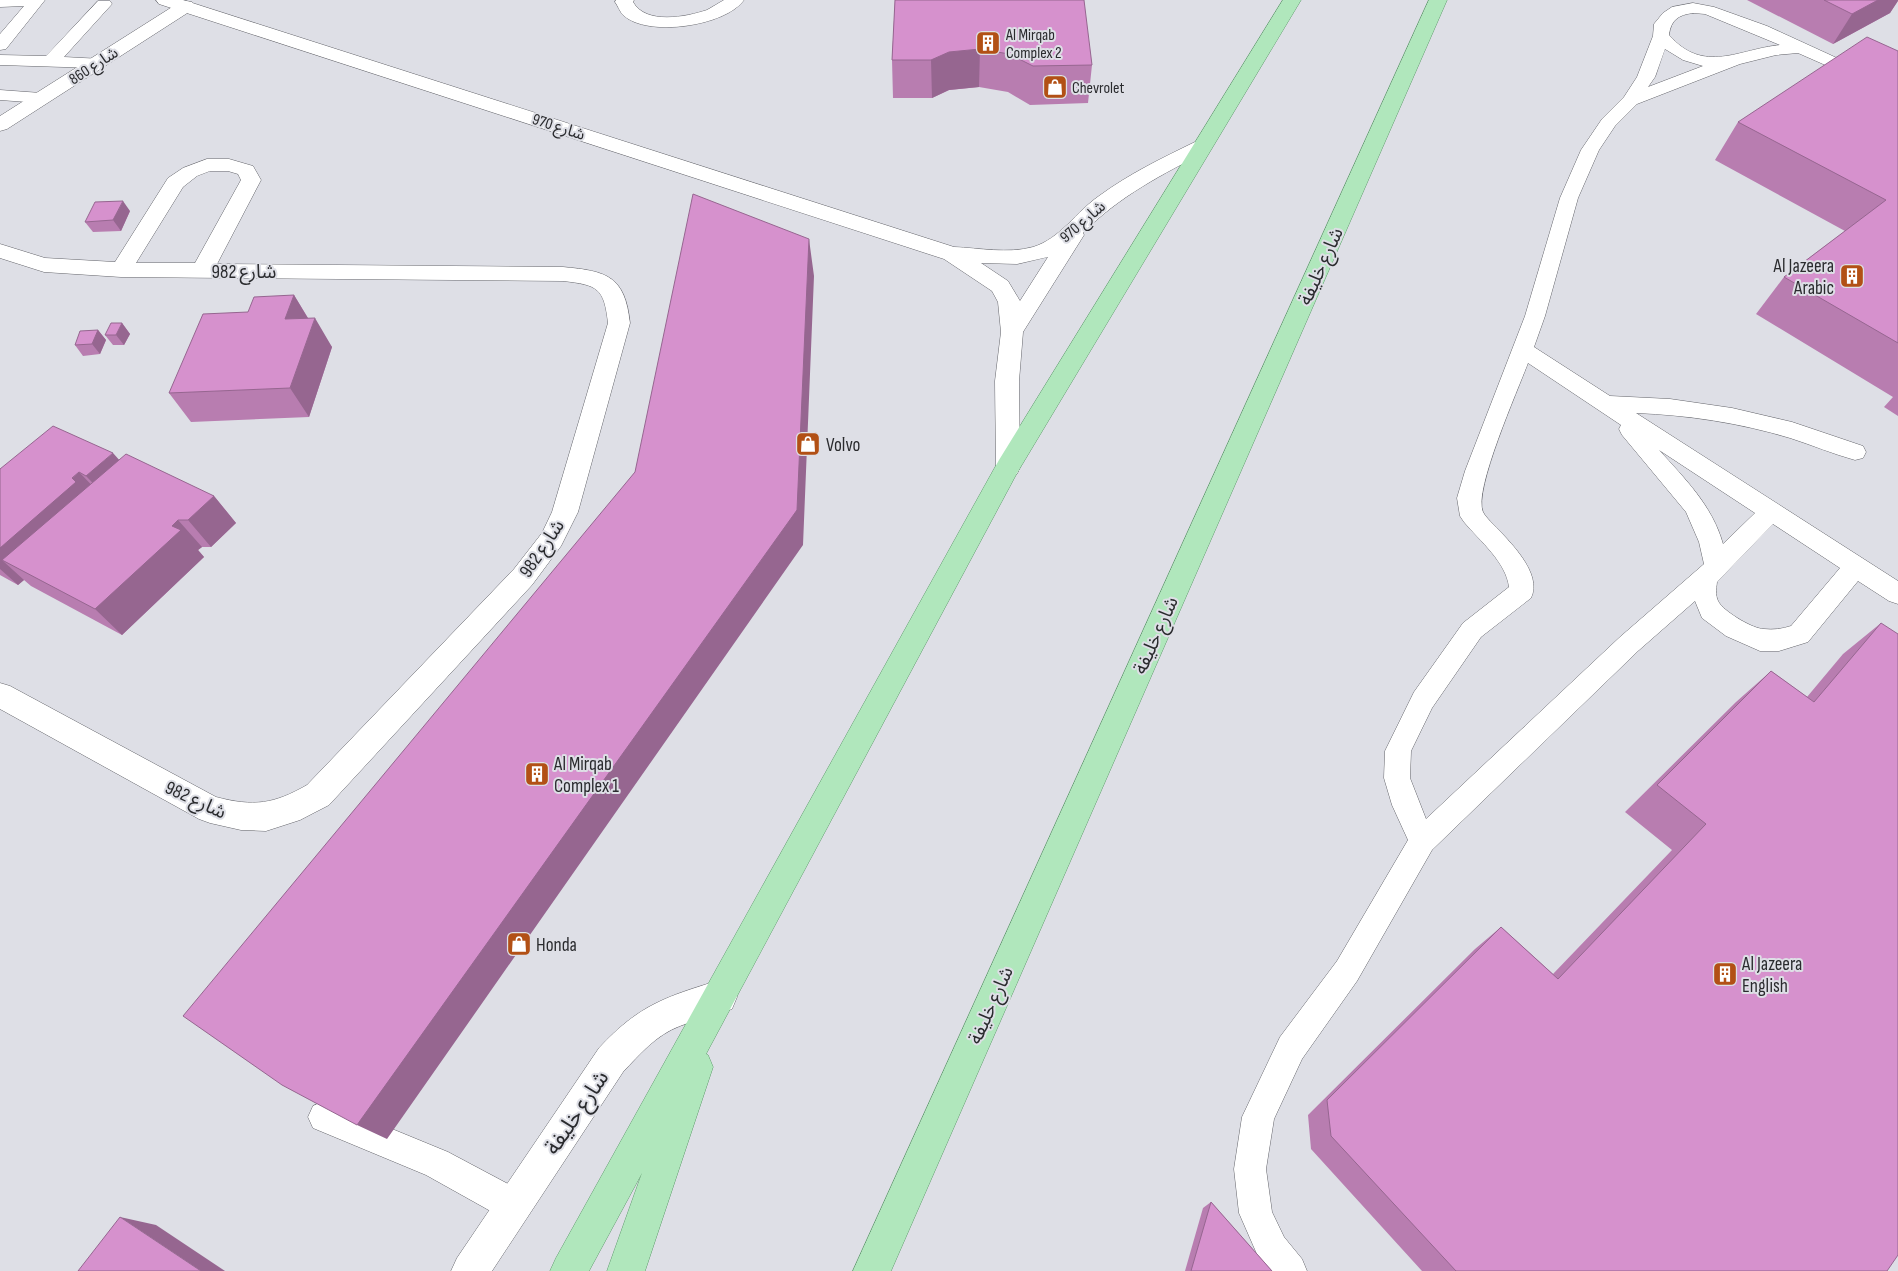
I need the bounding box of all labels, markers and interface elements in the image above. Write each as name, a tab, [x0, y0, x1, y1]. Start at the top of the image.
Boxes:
place label: Al Mirqab Complex 2	[1005, 26, 1062, 63]
building icon: Al Mirqab Complex 2	[975, 30, 1001, 56]
street label: شارع 860	[66, 43, 123, 91]
shop icon: Chevrolet	[1042, 74, 1068, 100]
place label: Chevrolet	[1072, 79, 1124, 98]
street label: شارع 970	[529, 110, 587, 147]
street label: شارع 970	[1056, 197, 1111, 249]
street label: شارع خليفة	[1294, 224, 1350, 309]
place label: Al Jazeera Arabic	[1773, 255, 1834, 300]
street label: شارع 982	[212, 261, 276, 285]
building icon: Al Jazeera Arabic	[1839, 263, 1865, 289]
shop icon: Volvo	[795, 431, 821, 457]
place label: Volvo	[826, 434, 860, 457]
street label: شارع 982	[515, 516, 571, 583]
street label: شارع خليفة	[1129, 593, 1185, 678]
place label: Al Mirqab Complex 1	[553, 753, 619, 798]
building icon: Al Mirqab Complex 1	[524, 761, 550, 787]
street label: شارع 982	[161, 776, 230, 825]
shop icon: Honda	[506, 931, 532, 957]
place label: Honda	[536, 934, 577, 957]
place label: Al Jazeera English	[1741, 953, 1802, 998]
building icon: Al Jazeera English	[1712, 961, 1738, 987]
street label: شارع خليفة	[964, 963, 1020, 1048]
street label: شارع خليفة	[539, 1066, 617, 1161]

